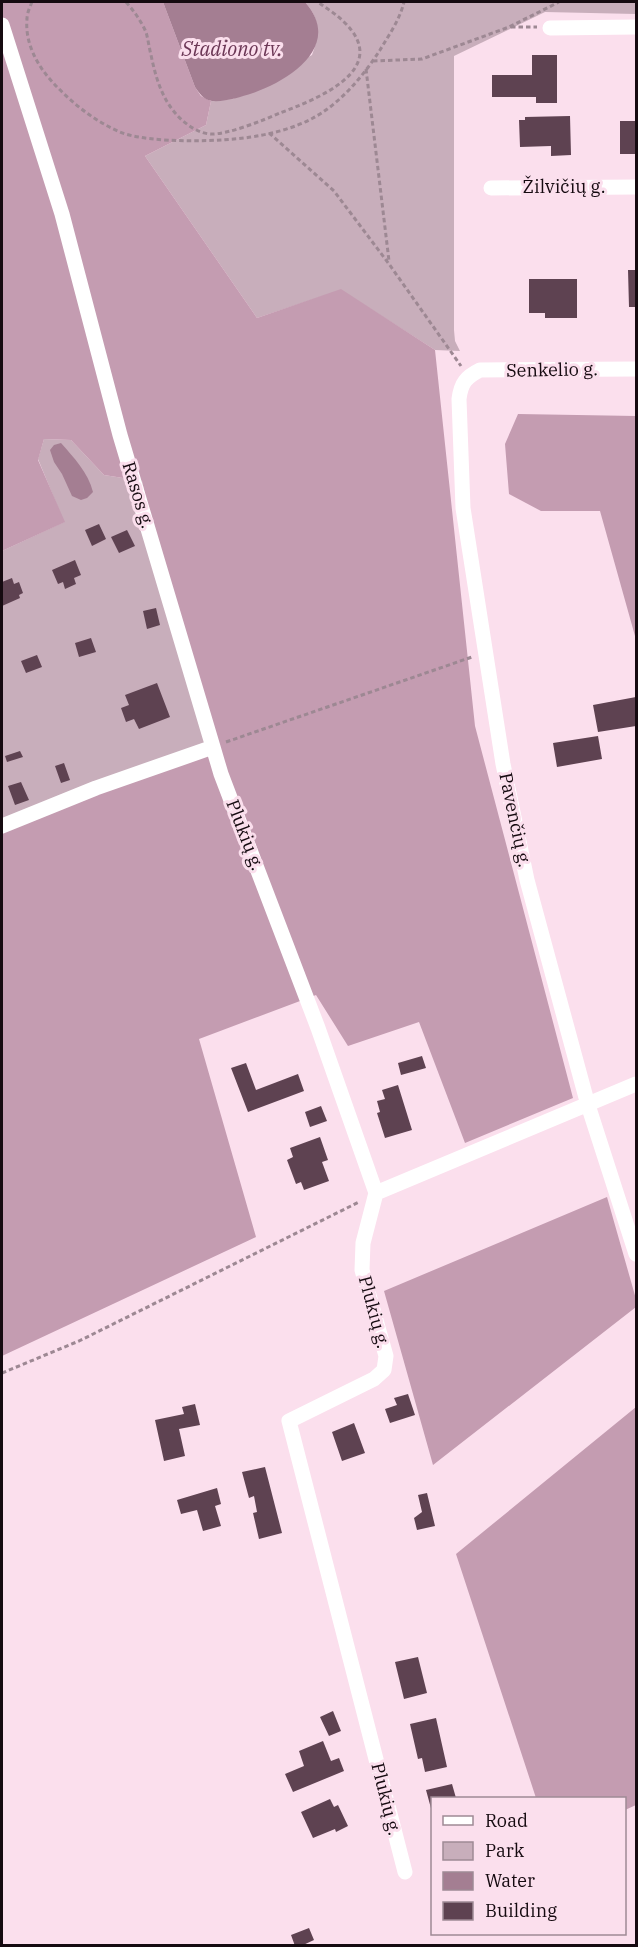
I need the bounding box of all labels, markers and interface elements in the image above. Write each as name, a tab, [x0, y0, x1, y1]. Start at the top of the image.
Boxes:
water label: Stadiono tv.	[181, 35, 283, 62]
street label: Žilvičių g.	[523, 175, 605, 198]
street label: Senkelio g.	[506, 357, 598, 382]
street label: Rasos g.	[117, 459, 160, 531]
street label: Pavenčių g.	[494, 770, 537, 869]
street label: Plukių g.	[221, 796, 269, 874]
street label: Plukių g.	[354, 1273, 395, 1351]
street label: Plukių g.	[366, 1760, 407, 1838]
legend	[431, 1797, 626, 1935]
text: Road	[485, 1809, 528, 1832]
text: Park	[485, 1839, 525, 1862]
text: Water	[485, 1869, 535, 1892]
text: Building	[485, 1899, 557, 1922]

